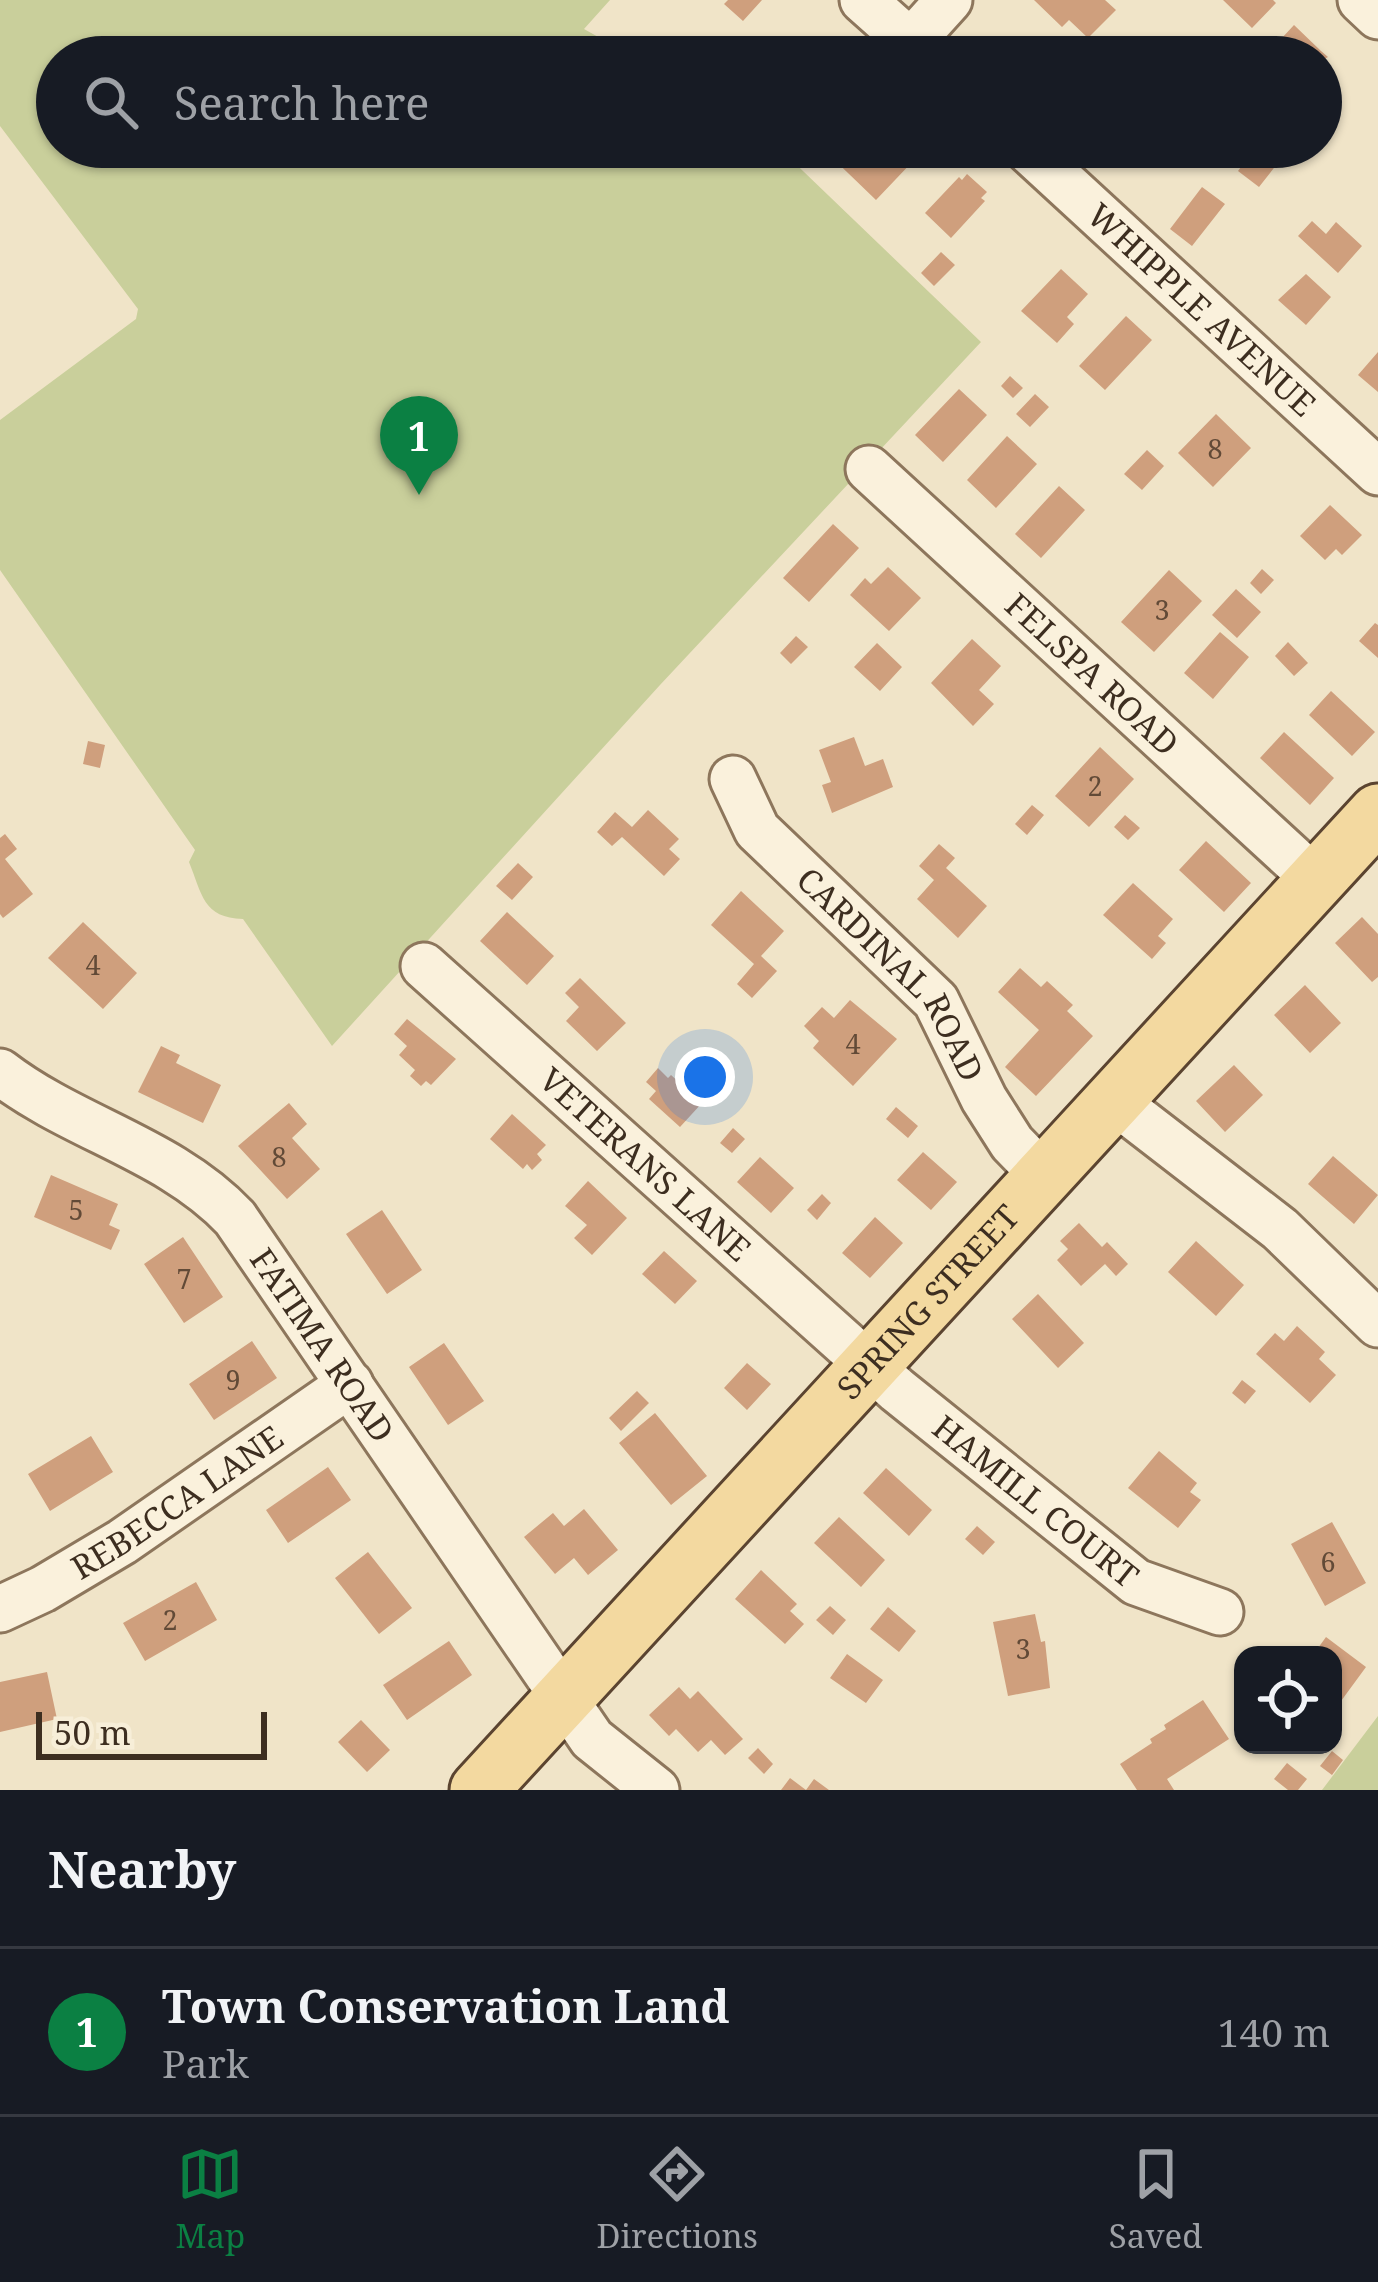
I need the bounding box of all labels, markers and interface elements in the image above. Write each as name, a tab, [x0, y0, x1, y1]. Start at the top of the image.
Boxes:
search box	[36, 36, 1342, 168]
icon: search	[78, 69, 144, 135]
text: Search here	[174, 72, 429, 133]
street label: WHIPPLE AVENUE	[1078, 193, 1326, 426]
pin: 1	[380, 396, 458, 495]
house number: 8	[1207, 430, 1223, 467]
street label: FELSPA ROAD	[996, 582, 1189, 765]
house number: 3	[1154, 591, 1170, 628]
house number: 2	[1087, 767, 1103, 804]
street label: CARDINAL ROAD	[787, 857, 995, 1088]
house number: 4	[85, 946, 101, 983]
house number: 4	[845, 1025, 861, 1062]
your location	[675, 1047, 735, 1107]
street label: VETERANS LANE	[530, 1057, 761, 1271]
house number: 8	[271, 1138, 287, 1175]
house number: 5	[68, 1191, 84, 1228]
street label: SPRING STREET	[827, 1195, 1029, 1409]
street label: FATIMA ROAD	[240, 1239, 405, 1451]
house number: 7	[176, 1260, 192, 1297]
house number: 9	[225, 1361, 241, 1398]
street label: HAMILL COURT	[924, 1405, 1148, 1597]
street label: REBECCA LANE	[63, 1414, 291, 1589]
house number: 6	[1320, 1543, 1336, 1580]
house number: 2	[162, 1601, 178, 1638]
house number: 3	[1015, 1630, 1031, 1667]
map controls	[1234, 1646, 1342, 1754]
button: locate	[1234, 1646, 1342, 1754]
scale bar	[36, 1706, 267, 1759]
text: 50 m	[54, 1710, 131, 1755]
text: Nearby	[48, 1833, 236, 1903]
text: Town Conservation Land	[162, 1975, 730, 2036]
text: 1	[76, 2005, 98, 2058]
text: 140 m	[1218, 2005, 1330, 2058]
text: Park	[162, 2036, 249, 2089]
tab: Map	[176, 2141, 245, 2258]
tab: Directions	[596, 2141, 758, 2258]
tab: Saved	[1109, 2141, 1202, 2258]

